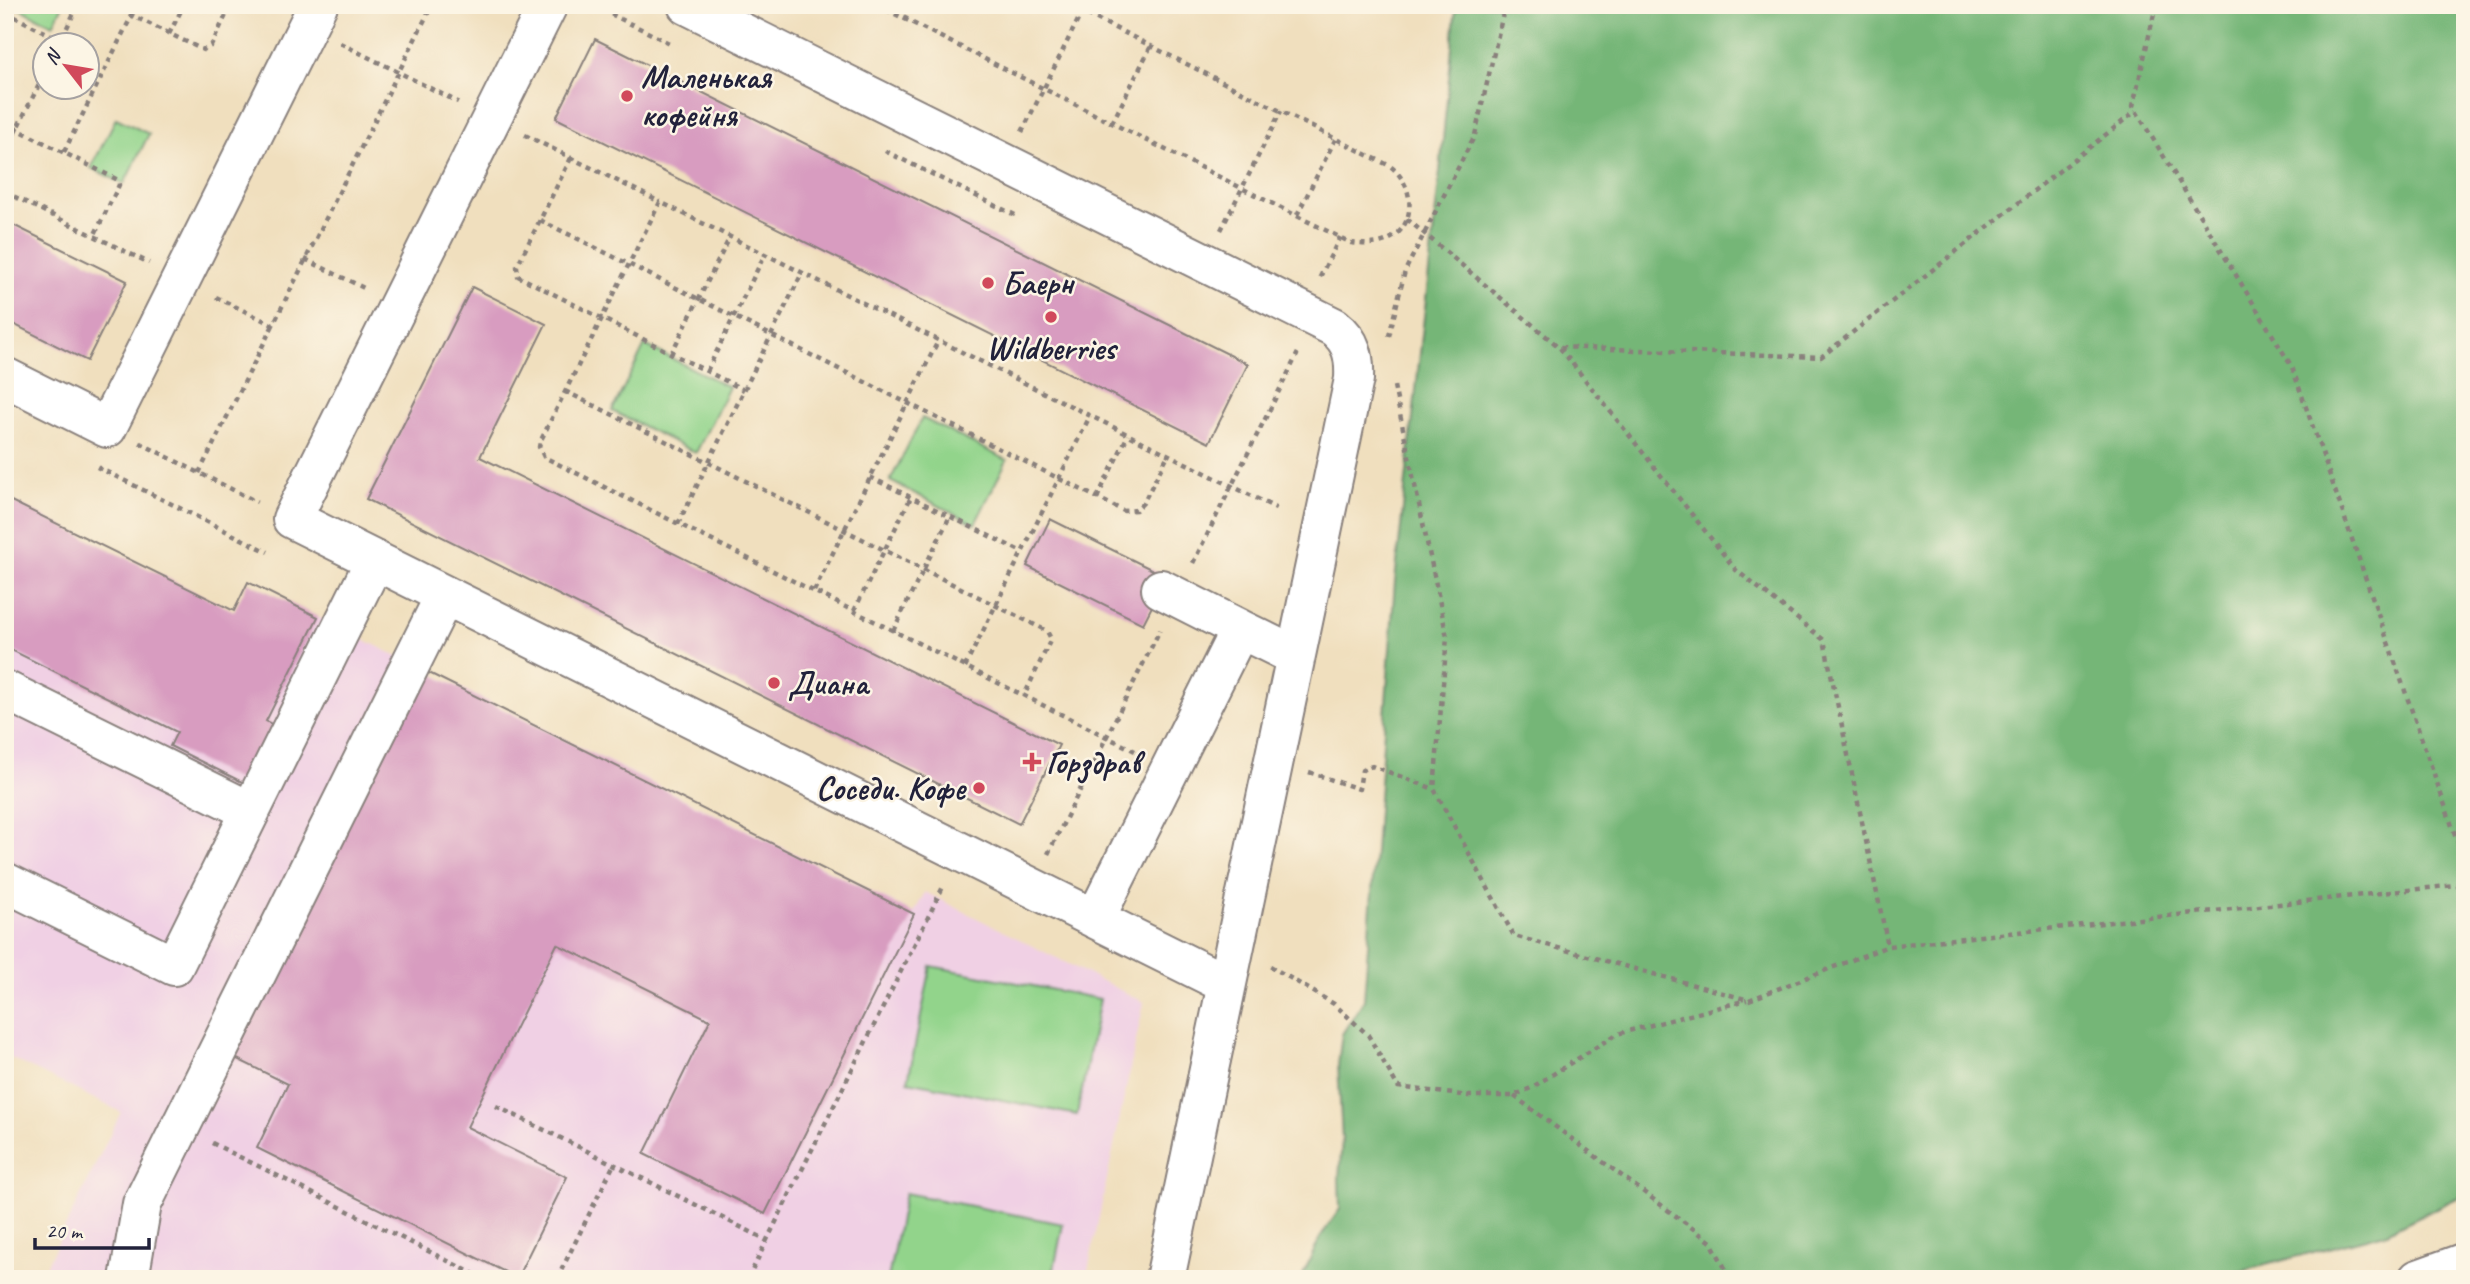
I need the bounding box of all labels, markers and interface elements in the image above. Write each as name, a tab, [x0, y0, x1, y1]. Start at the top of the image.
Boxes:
north arrow	[32, 32, 102, 102]
text: N	[39, 44, 67, 69]
place label: Маленькая кофейня	[641, 56, 773, 136]
marker: Маленькая кофейня	[619, 88, 635, 104]
place label: Баерн	[1002, 262, 1075, 304]
marker: Баерн	[980, 275, 996, 291]
marker: Wildberries	[1043, 309, 1059, 325]
place label: Wildberries	[987, 327, 1119, 369]
place label: Диана	[788, 662, 871, 704]
marker: Диана	[766, 675, 782, 691]
place label: Горздрав	[1046, 741, 1145, 784]
marker: Горздрав	[1024, 754, 1040, 770]
place label: Соседи. Кофе	[816, 767, 967, 809]
marker: Соседи. Кофе	[971, 780, 987, 796]
scale bar	[35, 1207, 149, 1251]
text: 20 m	[46, 1218, 84, 1244]

